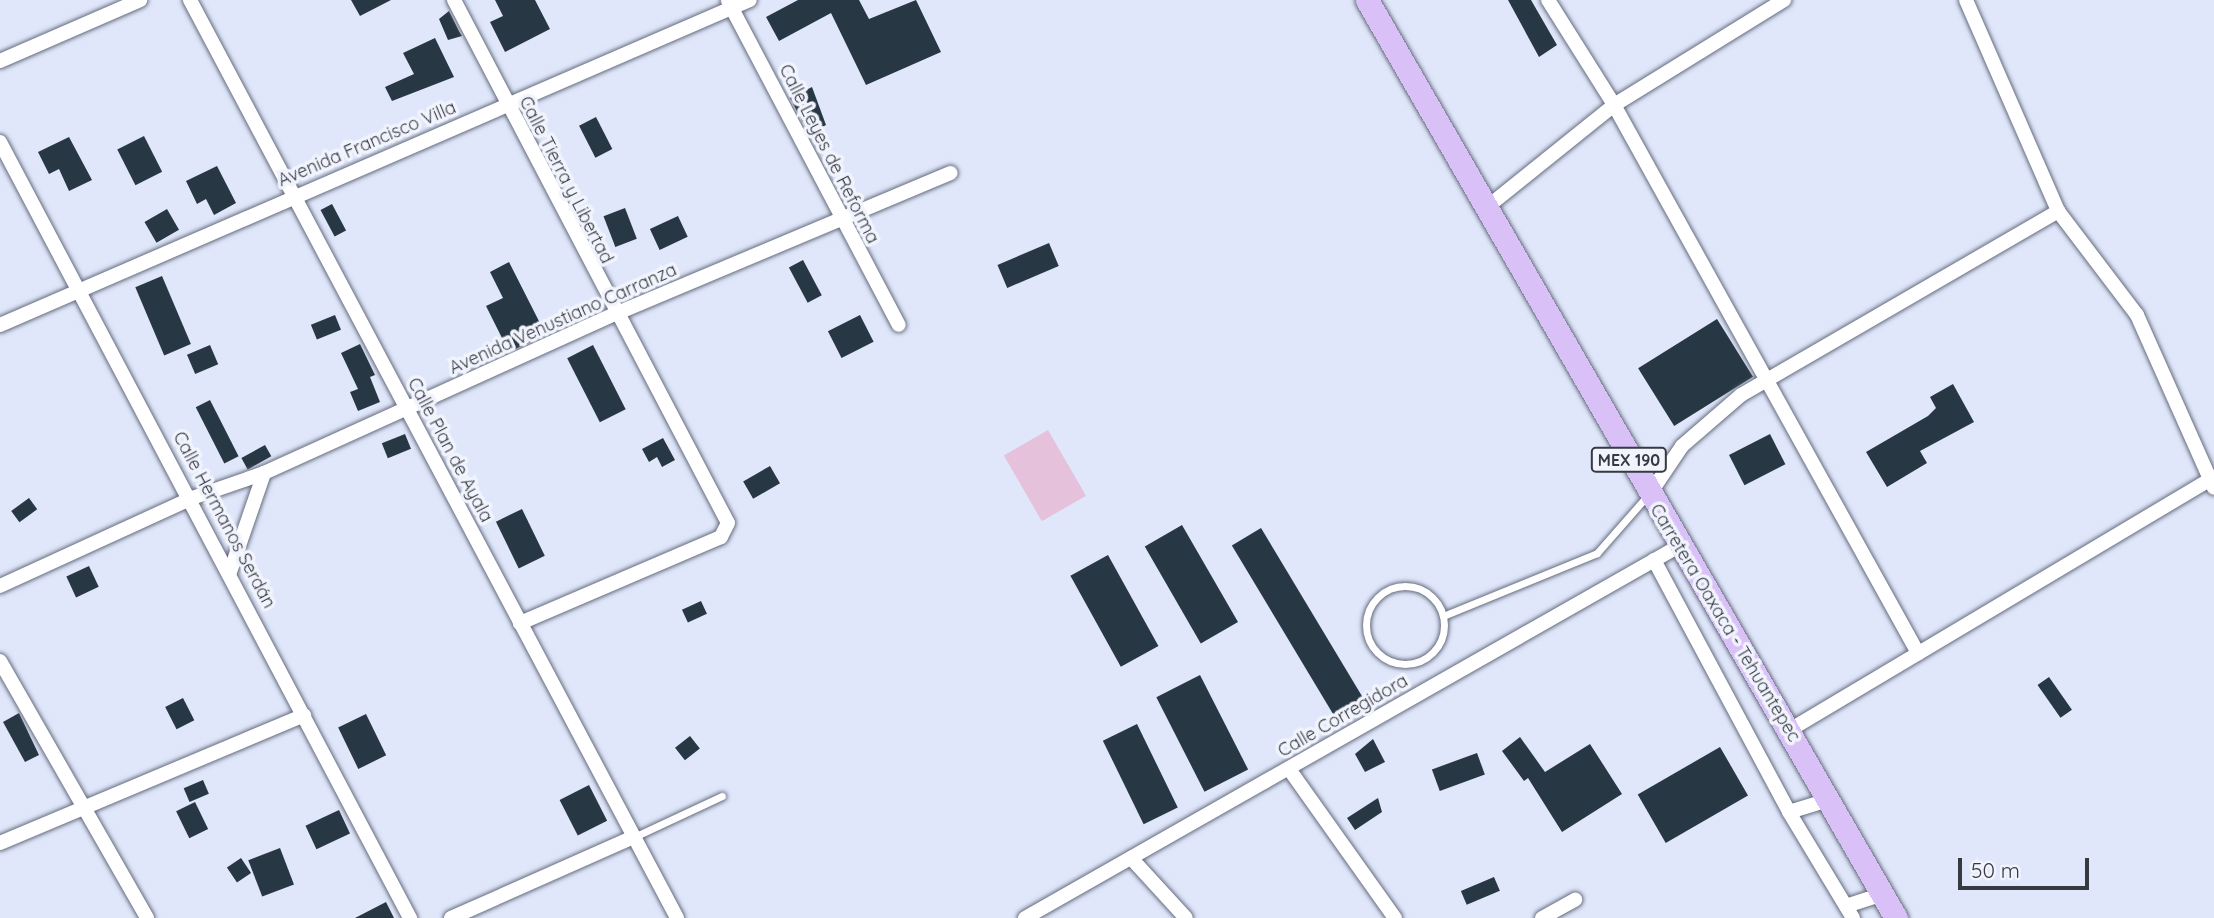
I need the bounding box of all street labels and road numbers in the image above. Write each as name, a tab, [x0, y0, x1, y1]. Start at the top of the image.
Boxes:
street label: Calle Leyes de Reforma	[774, 61, 884, 247]
street label: Calle Tierra y Libertad	[514, 93, 618, 267]
street label: Avenida Francisco Villa	[275, 97, 459, 191]
street label: Avenida Venustiano Carranza	[446, 259, 680, 379]
street label: Calle Plan de Ayala	[403, 374, 497, 526]
street label: Calle Hermanos Serdán	[168, 428, 280, 612]
road number: MEX 190	[1590, 447, 1668, 472]
street label: Carretera Oaxaca - Tehuantepec	[1645, 500, 1805, 746]
street label: Calle Corregidora	[1274, 670, 1412, 762]

